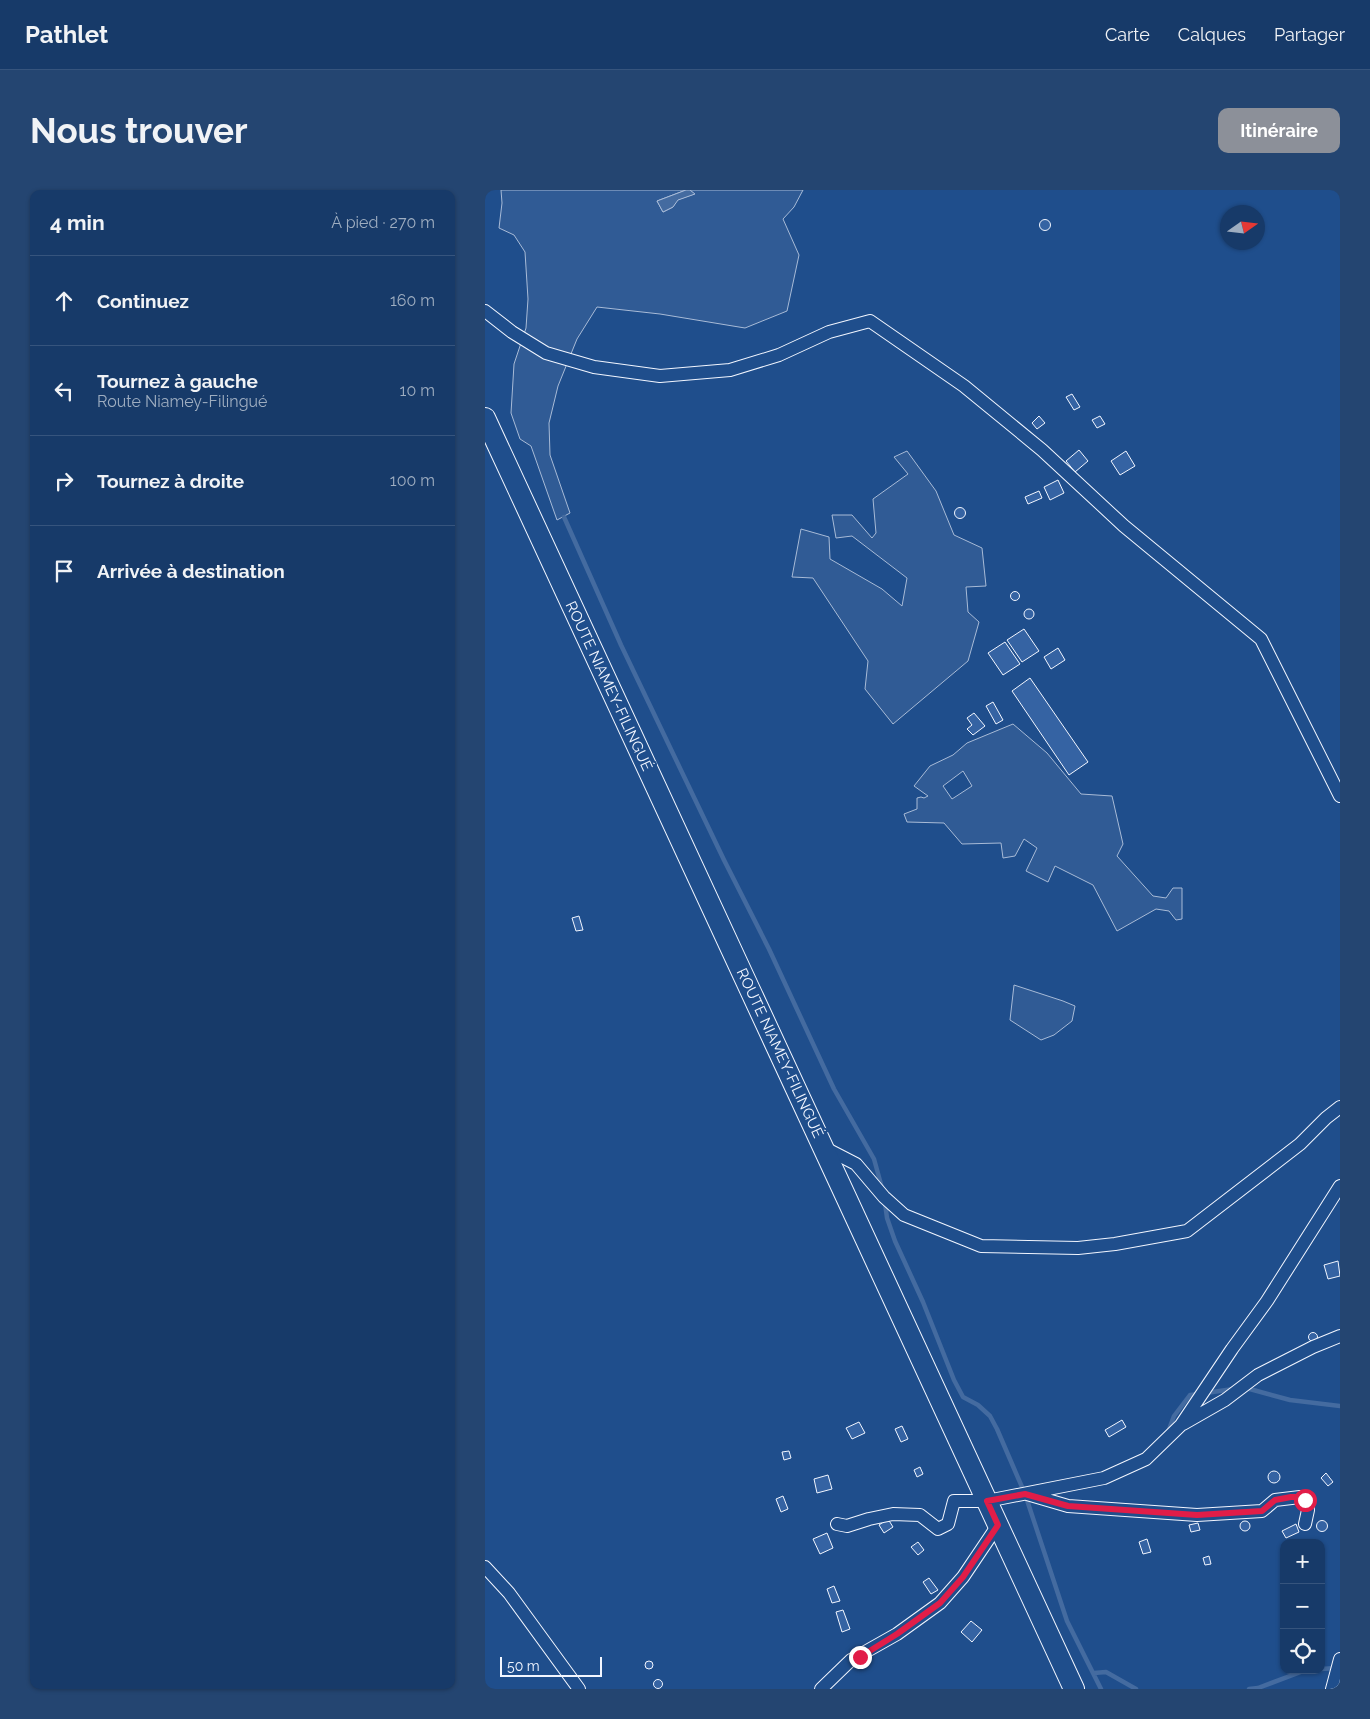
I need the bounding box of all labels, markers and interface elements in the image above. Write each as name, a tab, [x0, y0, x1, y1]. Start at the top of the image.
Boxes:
text: Pathlet	[25, 20, 108, 49]
text: Carte	[1105, 24, 1150, 45]
text: Calques	[1178, 24, 1246, 45]
text: Partager	[1274, 24, 1345, 45]
button: Itinéraire	[1218, 108, 1340, 153]
text: Nous trouver	[30, 110, 248, 151]
north arrow	[1220, 205, 1265, 250]
text: 4 min	[50, 210, 105, 235]
text: À pied · 270 m	[331, 213, 435, 232]
icon: ahead	[50, 287, 78, 315]
text: Continuez	[97, 290, 189, 312]
text: 160 m	[390, 291, 435, 310]
text: Tournez à gauche	[97, 370, 258, 392]
icon: left	[50, 377, 78, 405]
text: 10 m	[400, 381, 435, 400]
text: Route Niamey-Filingué	[97, 392, 267, 411]
icon: right	[50, 467, 78, 495]
text: Tournez à droite	[97, 470, 244, 492]
text: 100 m	[390, 471, 435, 490]
icon: arrive	[50, 557, 78, 585]
text: Arrivée à destination	[97, 560, 285, 582]
street label: ROUTE NIAMEY-FILINGUÉ	[562, 598, 656, 774]
street label: ROUTE NIAMEY-FILINGUÉ	[733, 965, 827, 1141]
route start	[1294, 1489, 1317, 1512]
map controls	[1280, 1539, 1325, 1674]
button: +	[1280, 1539, 1325, 1584]
button: −	[1280, 1584, 1325, 1629]
button: locate	[1280, 1629, 1325, 1674]
route end	[849, 1646, 872, 1669]
scale bar	[500, 1654, 603, 1677]
text: 50 m	[507, 1658, 540, 1674]

